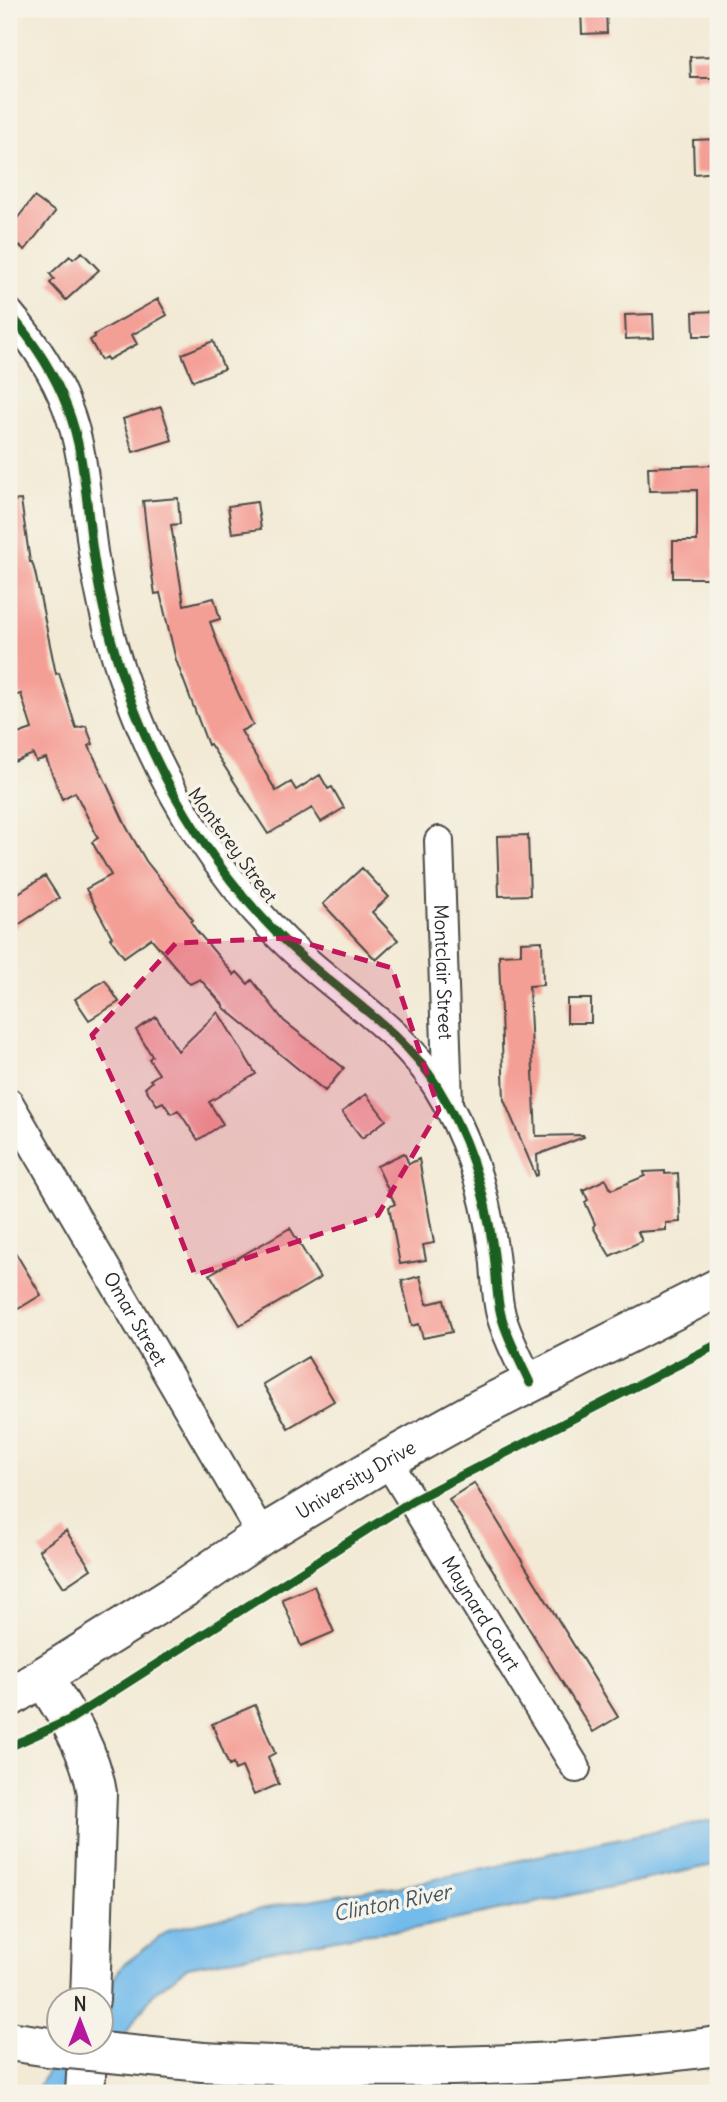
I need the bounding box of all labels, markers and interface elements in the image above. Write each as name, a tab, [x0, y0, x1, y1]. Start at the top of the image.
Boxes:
street label: Monterey Street	[183, 783, 283, 907]
street label: Montclair Street	[429, 904, 458, 1040]
street label: Omar Street	[98, 1267, 172, 1370]
street label: University Drive	[291, 1435, 420, 1524]
street label: Maynard Court	[437, 1552, 525, 1675]
water label: Clinton River	[331, 1877, 455, 1927]
north arrow	[46, 1986, 116, 2056]
text: N	[73, 1992, 87, 2016]

